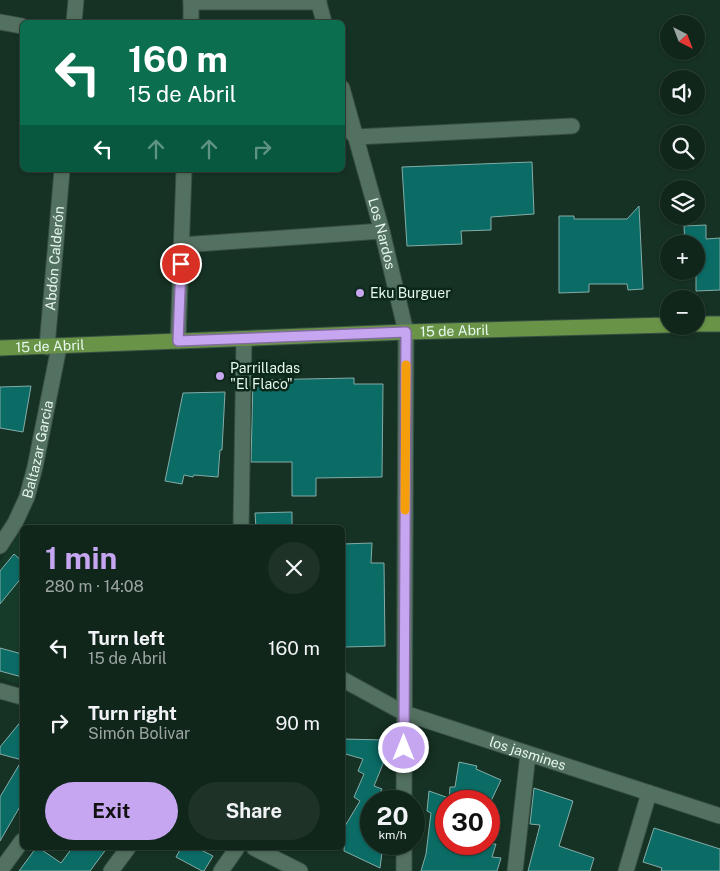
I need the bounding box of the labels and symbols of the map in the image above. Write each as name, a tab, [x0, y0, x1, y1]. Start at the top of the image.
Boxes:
north arrow	[660, 15, 705, 60]
street label: Los Nardos	[365, 196, 399, 271]
street label: Abdón Calderón	[42, 205, 67, 311]
pin	[160, 243, 202, 285]
place label: Eku Burguer	[370, 285, 451, 301]
marker: Eku Burguer	[354, 287, 366, 299]
street label: 15 de Abril	[420, 322, 489, 340]
street label: 15 de Abril	[15, 337, 85, 355]
place label: Parrilladas "El Flaco"	[230, 360, 300, 392]
marker: Parrilladas "El Flaco"	[214, 370, 226, 382]
street label: Baltazar Garcia	[19, 399, 56, 500]
position arrow	[377, 721, 429, 773]
street label: los jasmines	[488, 733, 568, 773]
speed limit sign: 30	[435, 790, 500, 855]

